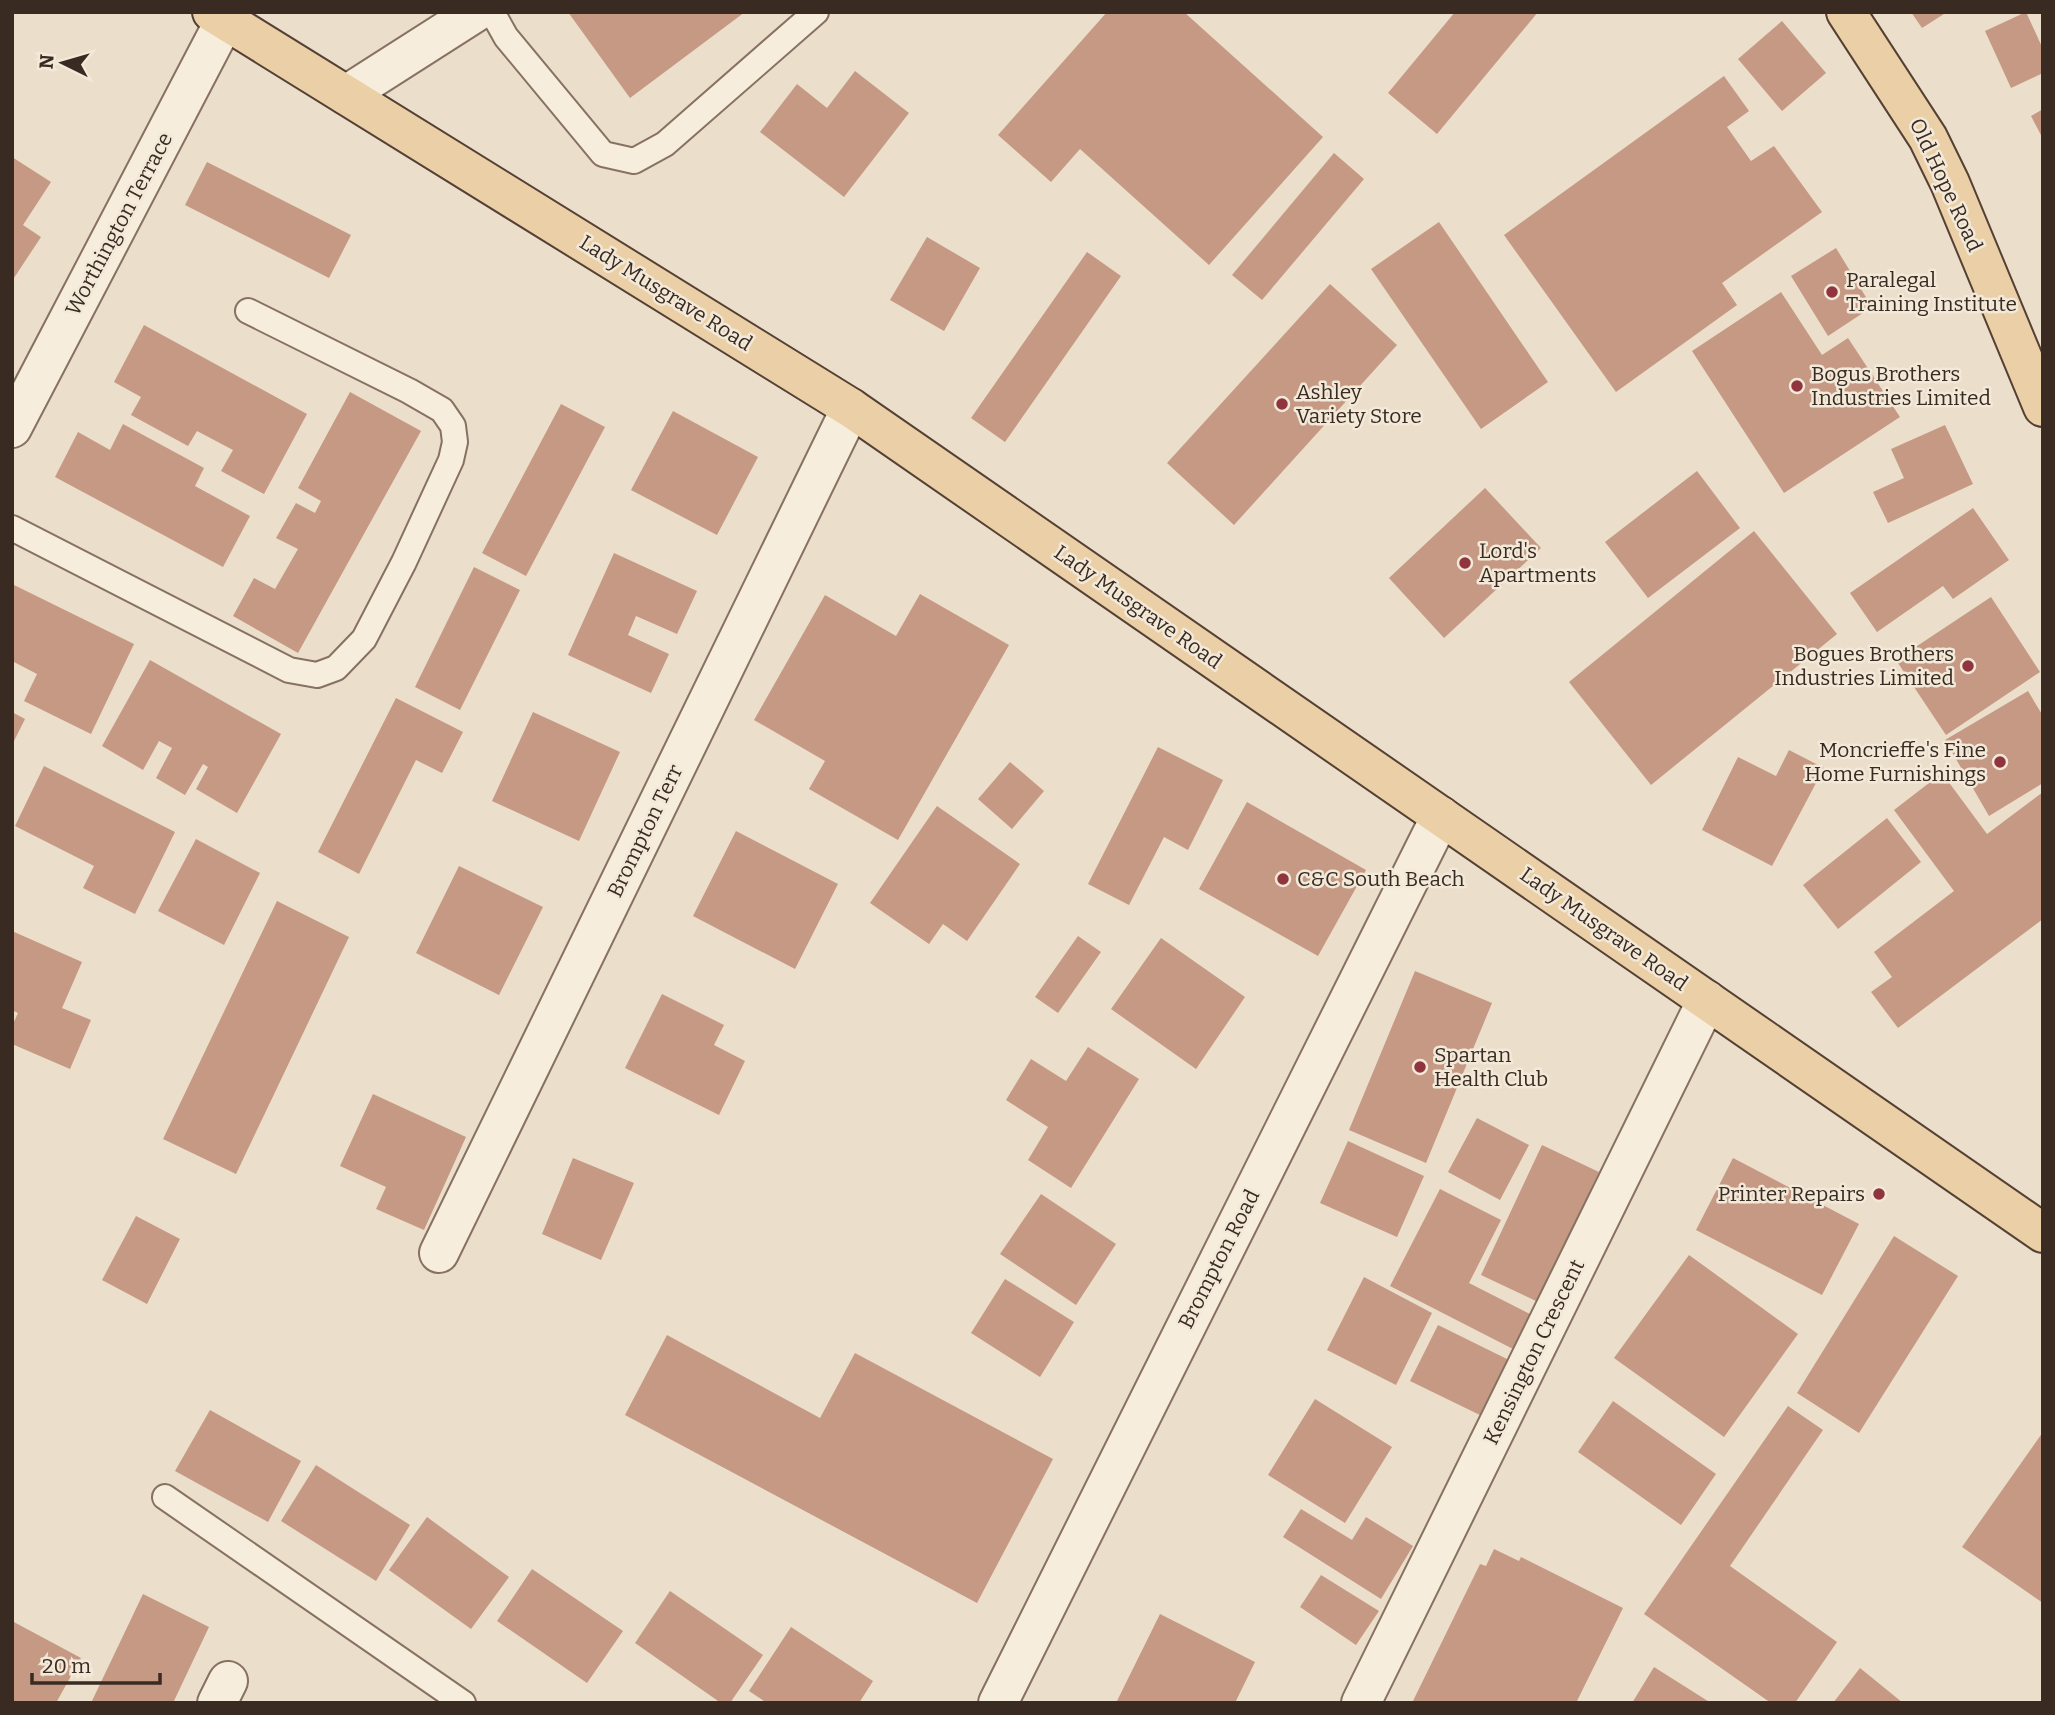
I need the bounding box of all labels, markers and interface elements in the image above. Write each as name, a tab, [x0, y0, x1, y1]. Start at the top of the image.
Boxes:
north arrow	[28, 28, 98, 98]
text: N	[34, 53, 59, 70]
street label: Old Hope Road	[1904, 114, 1988, 256]
street label: Worthington Terrace	[60, 128, 178, 320]
street label: Lady Musgrave Road	[575, 229, 757, 357]
place label: Paralegal Training Institute	[1846, 267, 2017, 317]
marker: Paralegal Training Institute	[1824, 284, 1840, 300]
place label: Bogus Brothers Industries Limited	[1811, 361, 1991, 411]
marker: Bogus Brothers Industries Limited	[1789, 378, 1805, 394]
place label: Ashley Variety Store	[1296, 379, 1422, 429]
marker: Ashley Variety Store	[1274, 396, 1290, 412]
place label: Lord's Apartments	[1479, 538, 1597, 588]
street label: Lady Musgrave Road	[1049, 539, 1227, 675]
marker: Lord's Apartments	[1457, 555, 1473, 571]
place label: Bogues Brothers Industries Limited	[1774, 641, 1954, 691]
marker: Bogues Brothers Industries Limited	[1960, 658, 1976, 674]
place label: Moncrieffe's Fine Home Furnishings	[1804, 737, 1986, 787]
marker: Moncrieffe's Fine Home Furnishings	[1992, 754, 2008, 770]
street label: Brompton Terr	[602, 760, 688, 902]
street label: Lady Musgrave Road	[1515, 861, 1693, 997]
place label: C&C South Beach	[1297, 866, 1465, 892]
marker: C&C South Beach	[1275, 871, 1291, 887]
place label: Spartan Health Club	[1434, 1042, 1548, 1092]
marker: Spartan Health Club	[1412, 1059, 1428, 1075]
place label: Printer Repairs	[1718, 1181, 1865, 1207]
street label: Brompton Road	[1173, 1185, 1265, 1333]
marker: Printer Repairs	[1871, 1186, 1887, 1202]
street label: Kensington Crescent	[1478, 1255, 1590, 1449]
scale bar	[32, 1642, 159, 1686]
text: 20 m	[42, 1653, 91, 1679]

